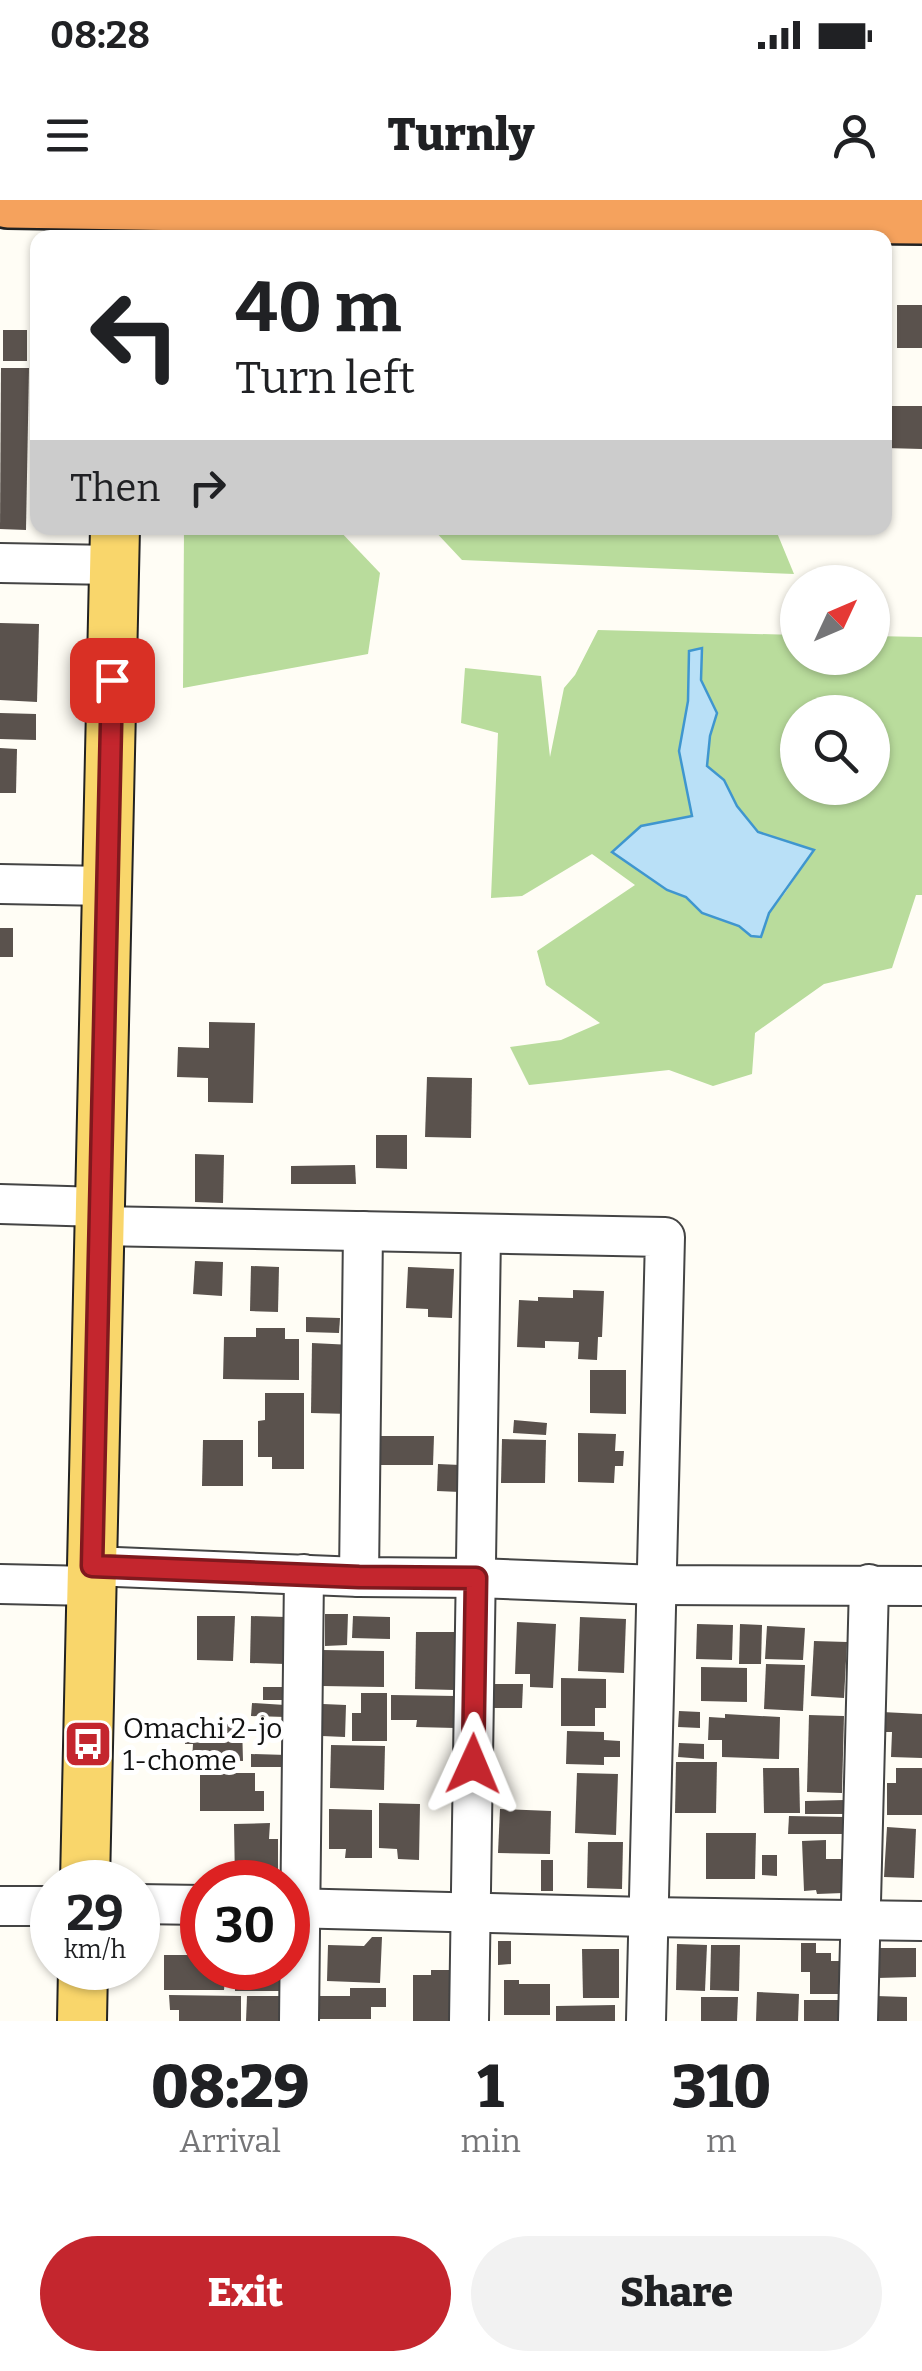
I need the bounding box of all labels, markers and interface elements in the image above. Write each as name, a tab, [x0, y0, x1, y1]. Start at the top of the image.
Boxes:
text: 08:28	[50, 12, 150, 58]
icon: menu	[40, 108, 95, 163]
text: Turnly	[388, 108, 534, 162]
icon: person	[827, 108, 882, 163]
text: 40 m	[235, 266, 401, 350]
icon: left	[70, 270, 200, 400]
text: Turn left	[235, 351, 415, 405]
icon: right	[180, 460, 235, 515]
text: Then	[70, 465, 160, 511]
north arrow	[780, 565, 890, 675]
map controls	[780, 565, 890, 805]
pin	[70, 638, 155, 723]
icon: arrive	[85, 653, 140, 708]
button: search	[780, 695, 890, 805]
place label: Omachi 2-jo 1-chome	[123, 1712, 282, 1777]
position arrow	[421, 1712, 525, 1816]
bus stop icon: Omachi 2-jo 1-chome	[62, 1718, 114, 1770]
speed limit sign: 30	[180, 1860, 310, 1990]
text: 29	[66, 1883, 124, 1943]
text: km/h	[64, 1935, 126, 1965]
text: 08:29	[151, 2051, 309, 2123]
text: 1	[477, 2051, 504, 2123]
text: 310	[672, 2051, 771, 2123]
text: Arrival	[180, 2122, 281, 2160]
text: min	[460, 2122, 521, 2160]
text: m	[706, 2122, 737, 2160]
button: Exit	[40, 2236, 451, 2351]
button: Share	[471, 2236, 882, 2351]

